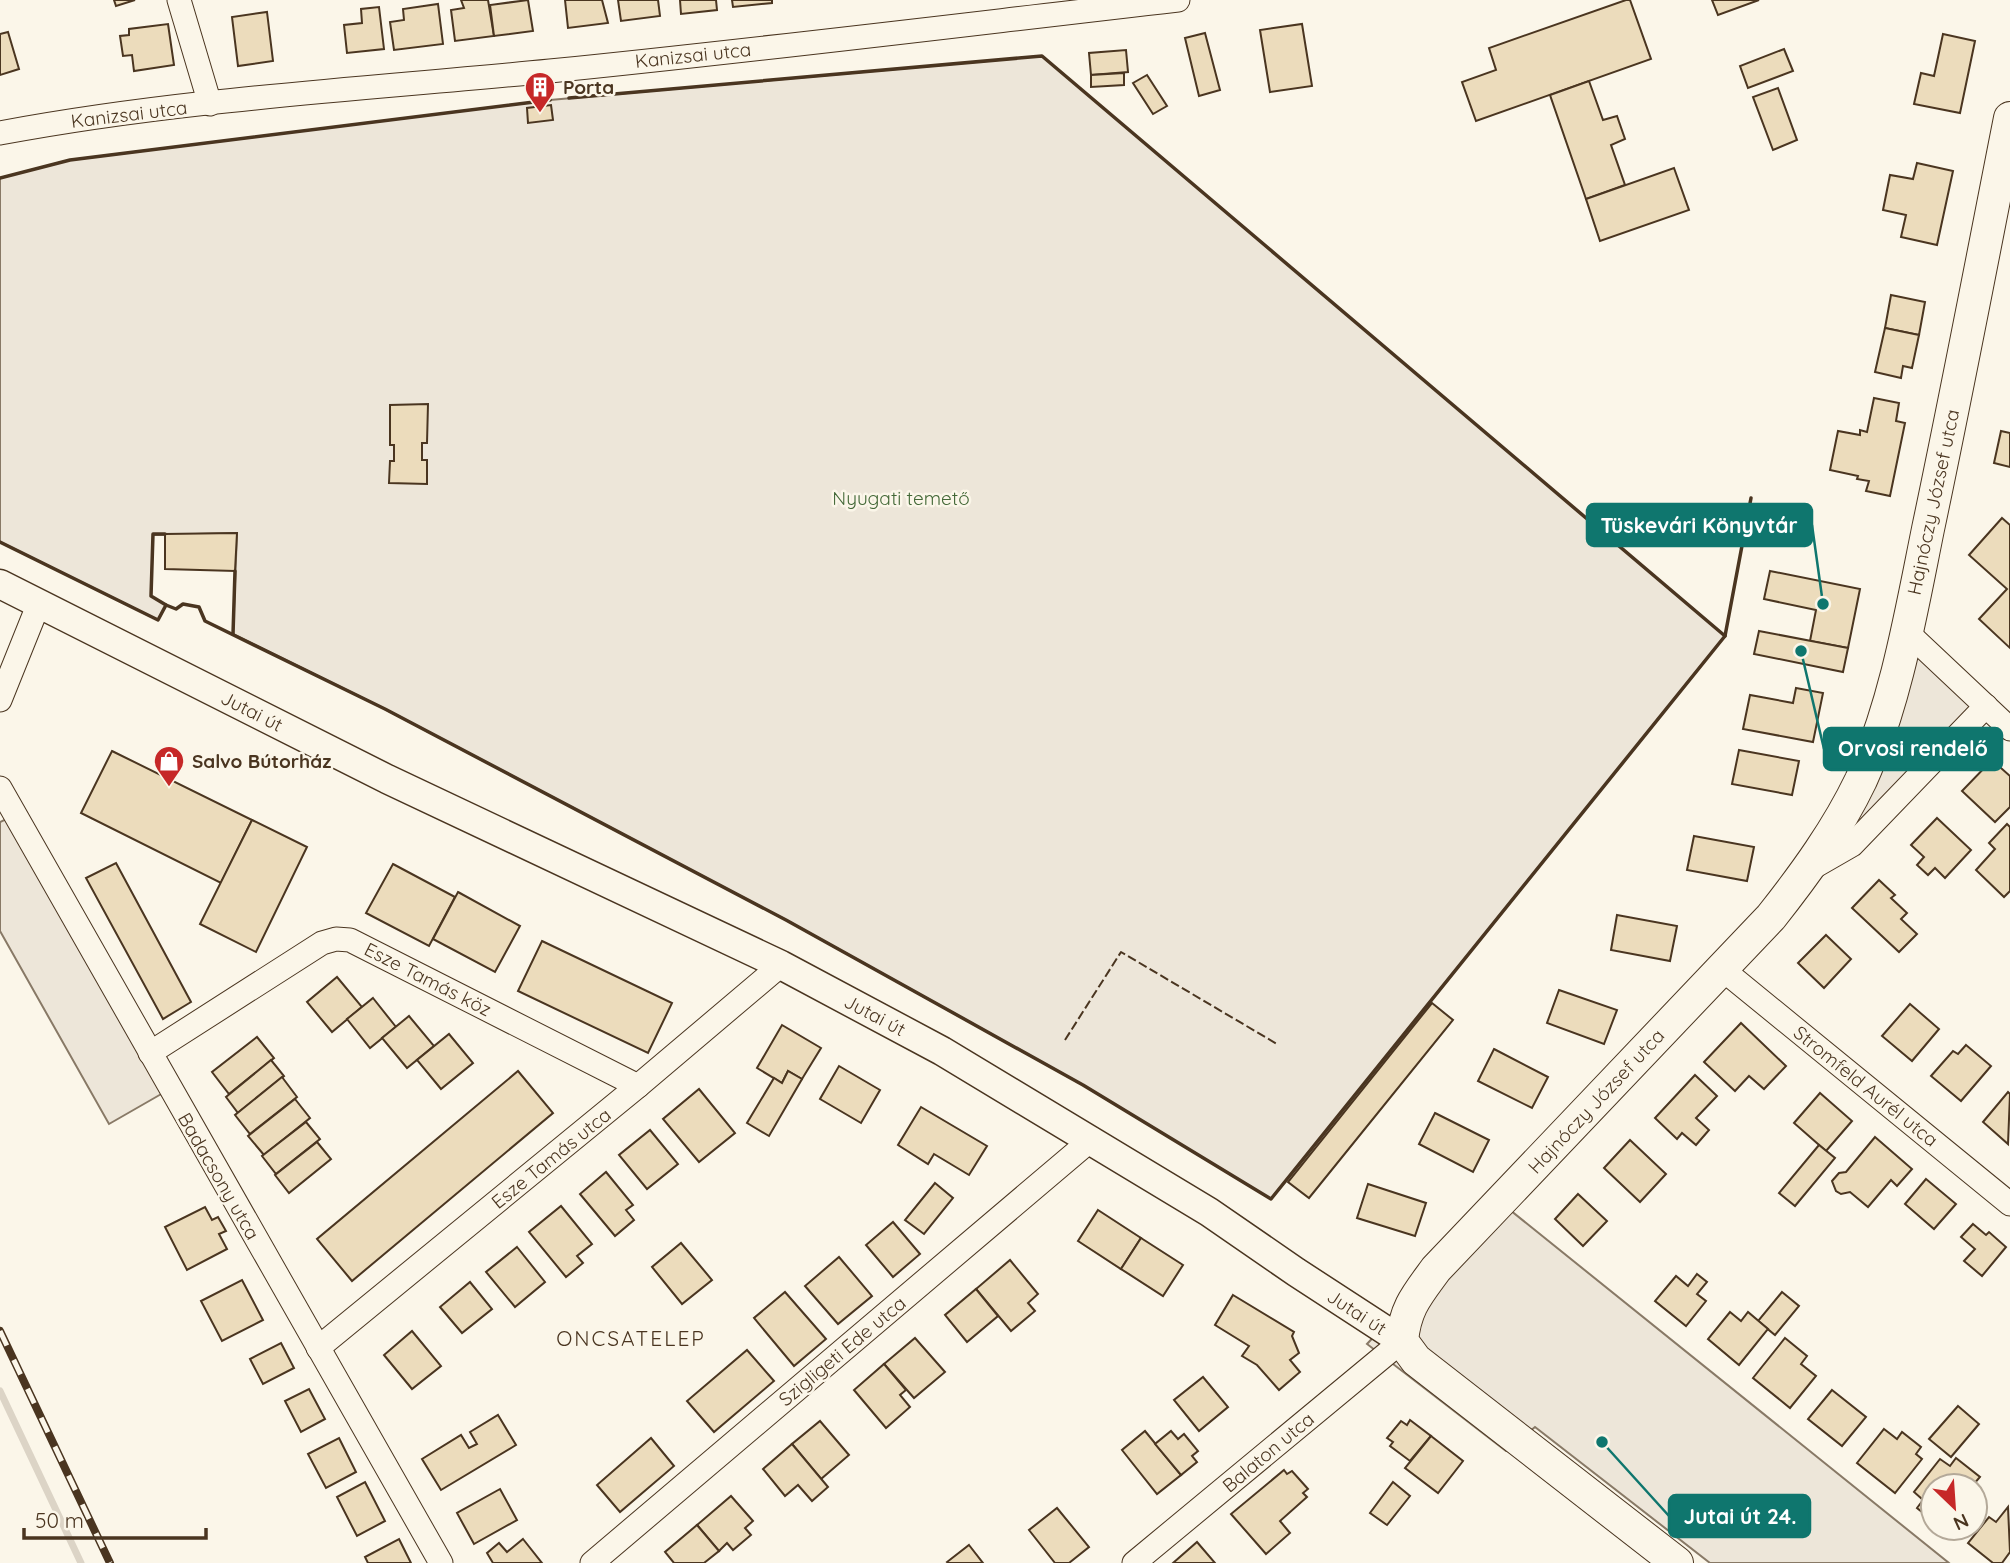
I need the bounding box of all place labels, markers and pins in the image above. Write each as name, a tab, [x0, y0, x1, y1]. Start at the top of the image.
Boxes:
building icon: Porta	[523, 70, 557, 114]
place label: Porta	[563, 75, 614, 99]
callout: Tüskevári Könyvtár	[1587, 504, 1812, 546]
callout: Orvosi rendelő	[1824, 728, 2002, 770]
shop icon: Salvo Bútorház	[152, 744, 186, 788]
place label: Salvo Bútorház	[192, 749, 331, 773]
callout: Jutai út 24.	[1669, 1495, 1810, 1537]

